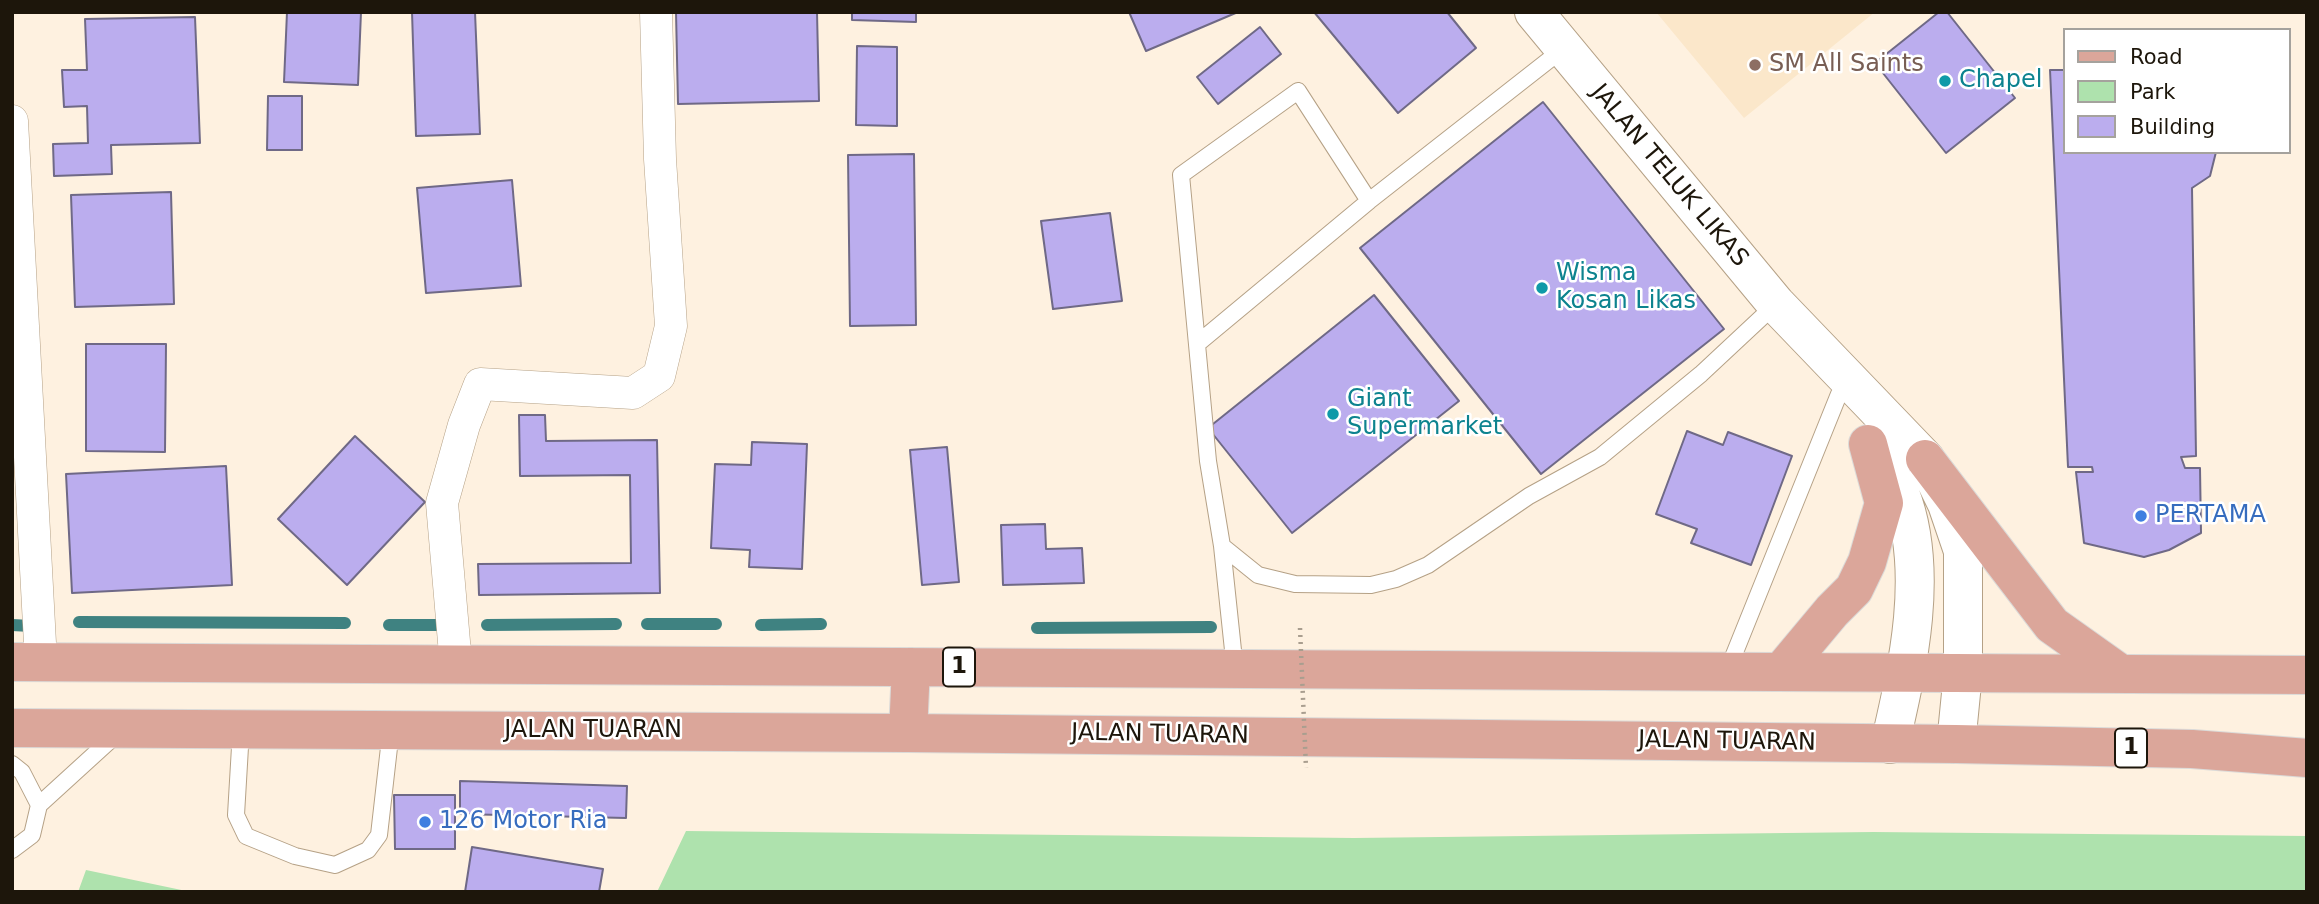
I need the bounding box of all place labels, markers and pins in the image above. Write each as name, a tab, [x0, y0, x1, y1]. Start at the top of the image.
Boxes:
place label: SM All Saints	[1769, 51, 1924, 79]
marker: SM All Saints	[1747, 57, 1763, 73]
place label: Chapel	[1959, 67, 2042, 95]
marker: Chapel	[1937, 73, 1953, 89]
place label: Wisma Kosan Likas	[1556, 260, 1696, 316]
marker: Wisma Kosan Likas	[1534, 280, 1550, 296]
place label: Giant Supermarket	[1347, 386, 1502, 442]
marker: Giant Supermarket	[1325, 406, 1341, 422]
place label: PERTAMA	[2155, 502, 2266, 530]
marker: PERTAMA	[2133, 508, 2149, 524]
place label: 126 Motor Ria	[439, 808, 607, 836]
marker: 126 Motor Ria	[417, 814, 433, 830]

